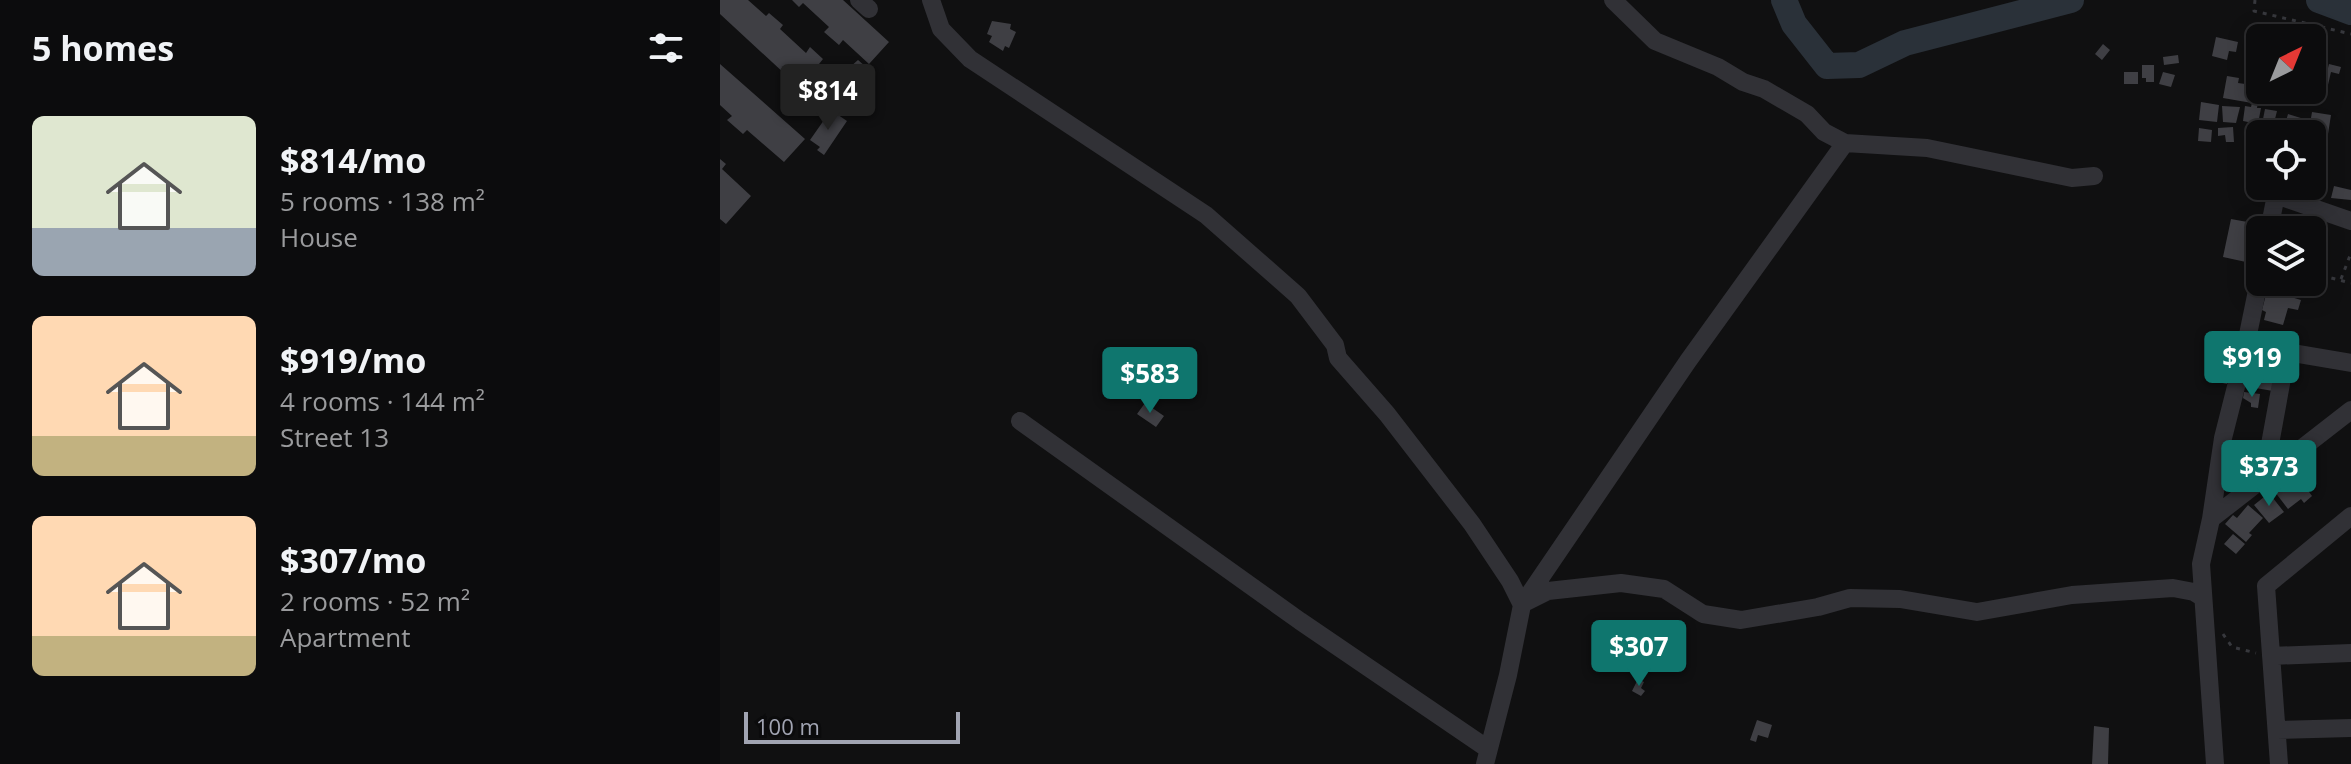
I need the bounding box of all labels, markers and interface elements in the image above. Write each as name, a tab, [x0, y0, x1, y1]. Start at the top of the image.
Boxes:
north arrow	[2246, 24, 2326, 104]
map controls	[2246, 24, 2326, 296]
text: 5 homes	[32, 25, 174, 71]
icon: filters	[644, 26, 688, 70]
pin: $814	[781, 64, 875, 132]
text: $814	[798, 72, 858, 108]
button: locate	[2246, 120, 2326, 200]
text: $814/mo	[280, 137, 426, 183]
icon: home	[96, 148, 192, 244]
text: 5 rooms · 138 m²	[280, 183, 485, 219]
button: layers	[2246, 216, 2326, 296]
text: House	[280, 219, 358, 255]
pin: $919	[2205, 331, 2299, 399]
text: $919/mo	[280, 337, 426, 383]
text: $919	[2222, 339, 2282, 375]
pin: $583	[1103, 347, 1197, 415]
icon: home	[96, 348, 192, 444]
text: $583	[1120, 355, 1180, 391]
text: 4 rooms · 144 m²	[280, 383, 485, 419]
text: Street 13	[280, 419, 389, 455]
pin: $373	[2222, 440, 2316, 508]
text: $373	[2239, 448, 2299, 484]
text: $307/mo	[280, 537, 426, 583]
icon: home	[96, 548, 192, 644]
text: 2 rooms · 52 m²	[280, 583, 470, 619]
text: Apartment	[280, 619, 411, 655]
pin: $307	[1592, 620, 1686, 688]
text: $307	[1609, 628, 1669, 664]
scale bar	[744, 708, 960, 744]
text: 100 m	[756, 711, 820, 741]

